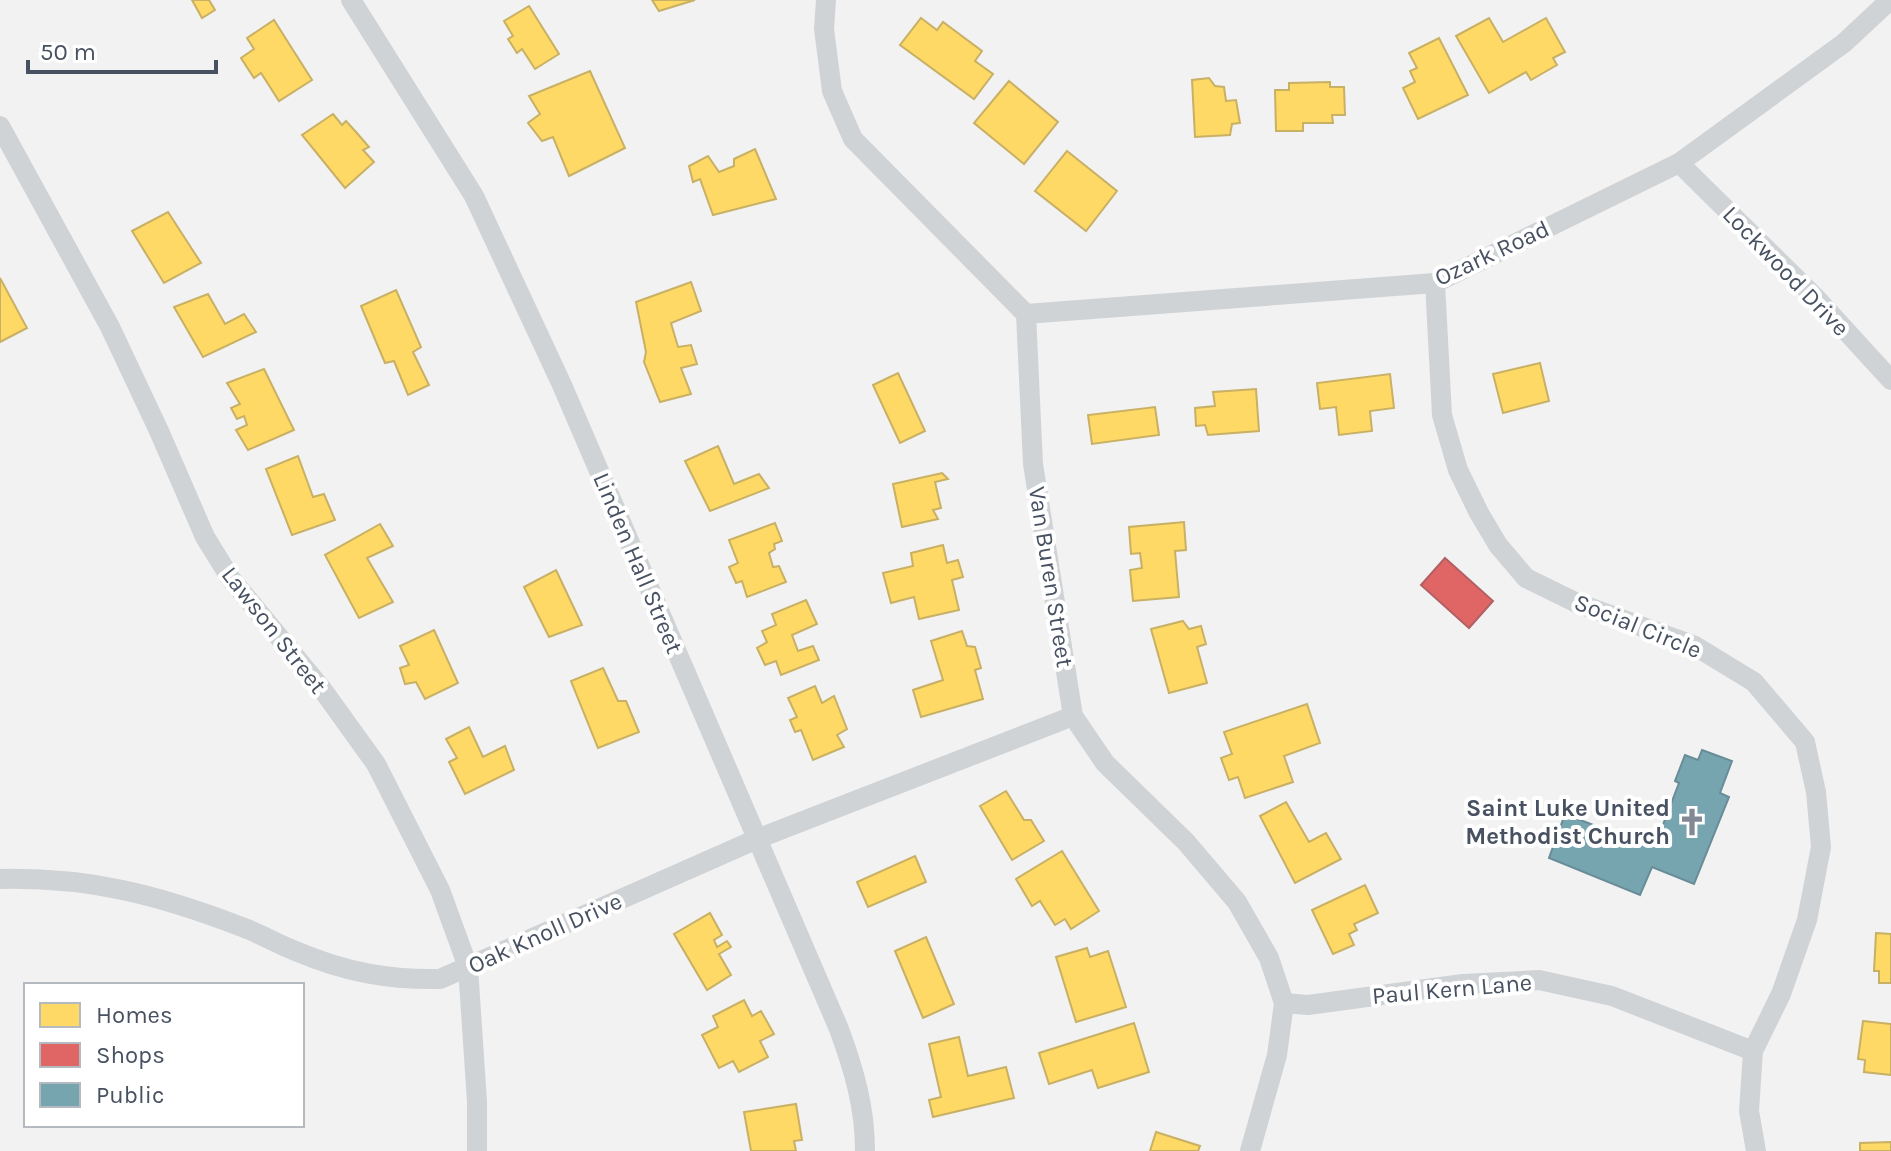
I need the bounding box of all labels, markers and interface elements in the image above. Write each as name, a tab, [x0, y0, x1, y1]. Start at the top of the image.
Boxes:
scale bar	[28, 24, 216, 74]
text: 50 m	[40, 38, 96, 66]
street label: Lockwood Drive	[1717, 200, 1855, 342]
street label: Ozark Road	[1430, 214, 1554, 292]
street label: Linden Hall Street	[587, 468, 689, 658]
street label: Van Buren Street	[1023, 485, 1079, 669]
street label: Lawson Street	[216, 561, 332, 699]
street label: Social Circle	[1570, 588, 1706, 664]
place label: Saint Luke United Methodist Church	[1465, 794, 1670, 850]
church icon: Saint Luke United Methodist Church	[1677, 807, 1707, 837]
street label: Oak Knoll Drive	[464, 887, 626, 979]
street label: Paul Kern Lane	[1371, 968, 1533, 1010]
legend	[24, 983, 304, 1127]
text: Homes	[96, 1001, 173, 1029]
text: Shops	[96, 1041, 165, 1069]
text: Public	[96, 1081, 164, 1109]

